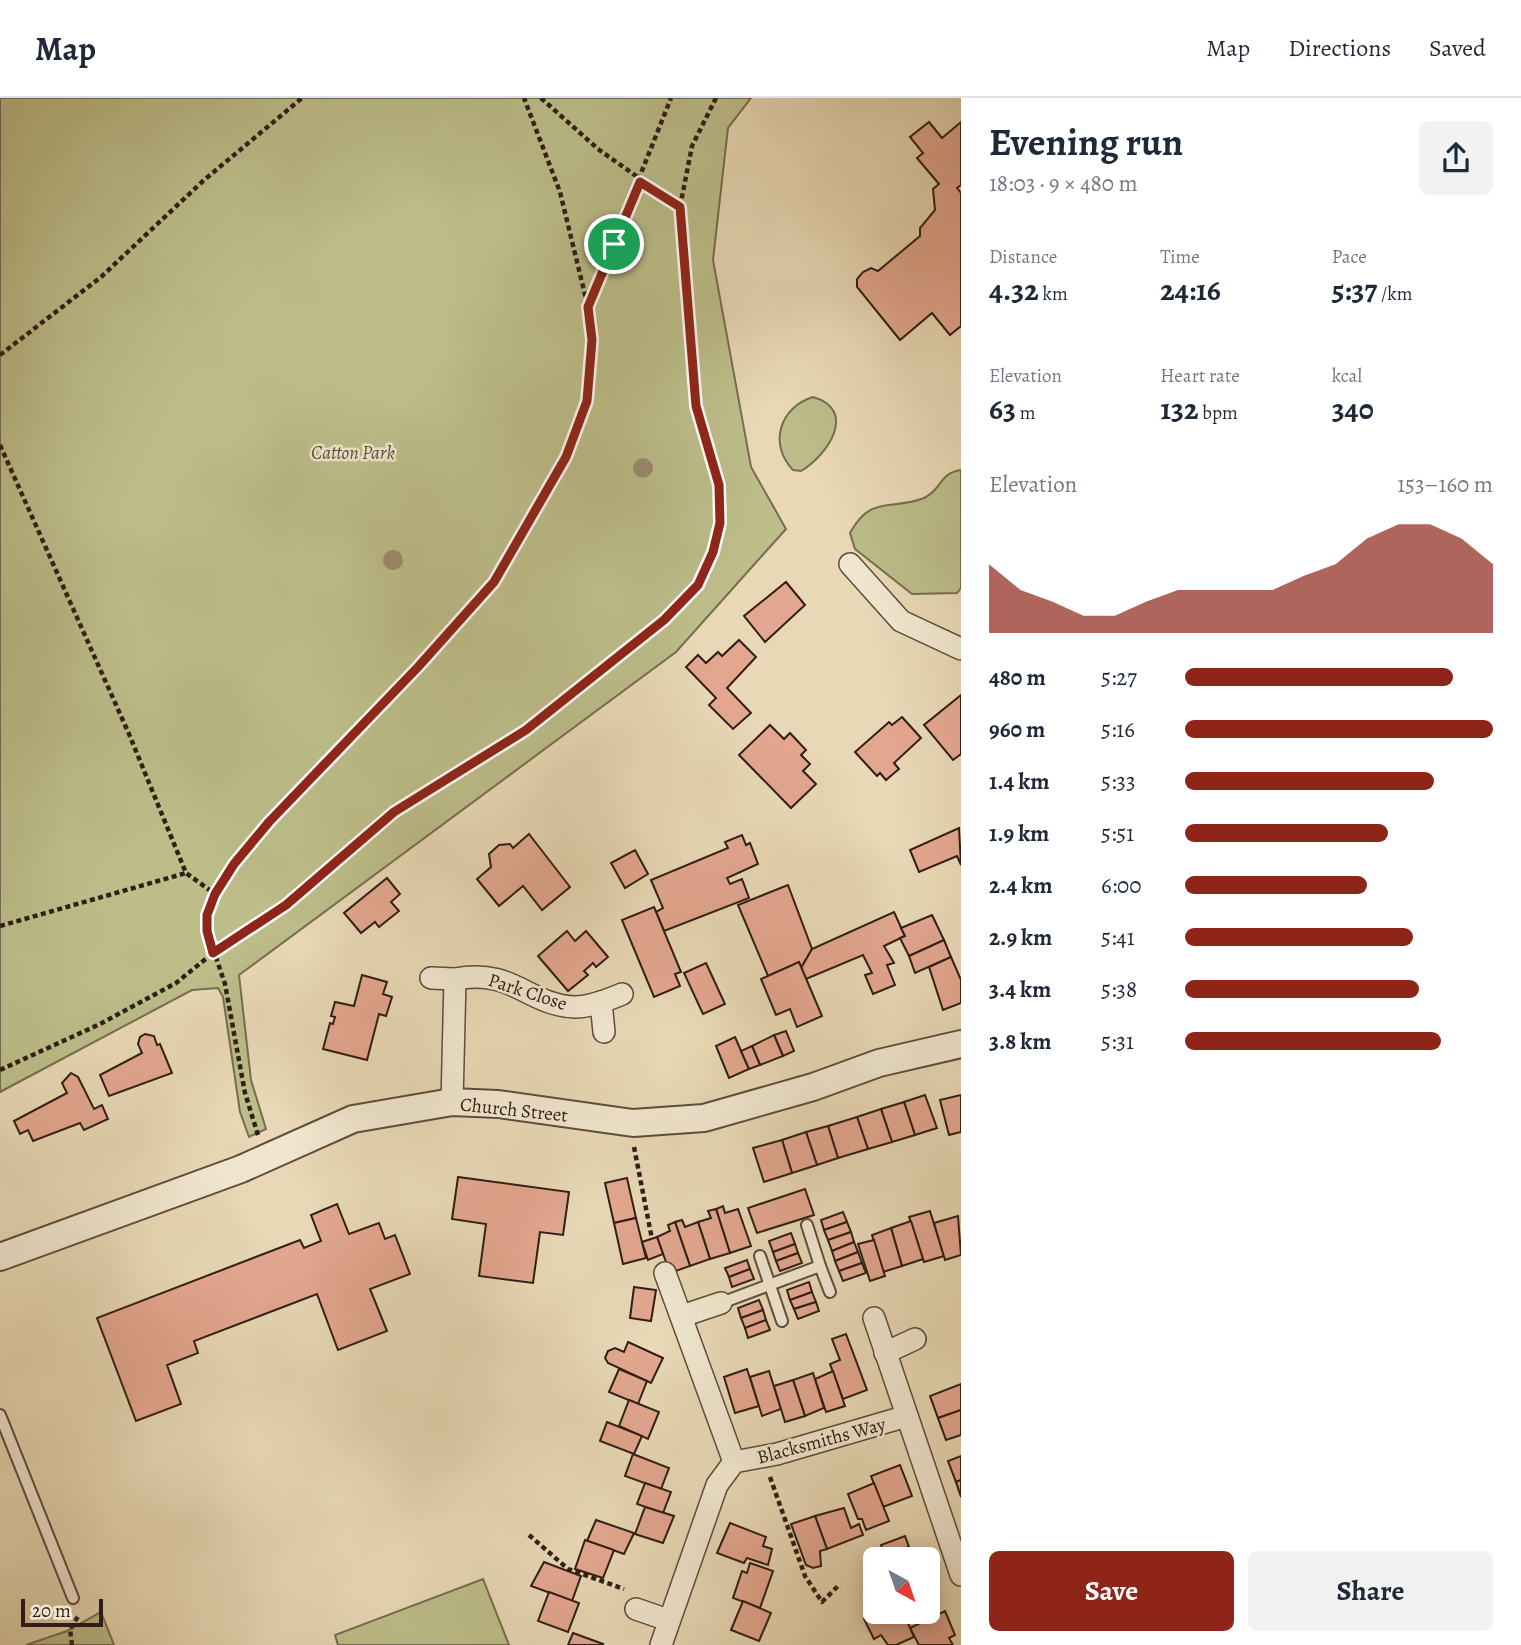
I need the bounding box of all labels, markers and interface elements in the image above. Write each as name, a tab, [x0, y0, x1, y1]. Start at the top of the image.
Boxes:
text: Map	[35, 26, 96, 71]
text: Map	[1206, 32, 1250, 64]
text: Directions	[1288, 32, 1391, 64]
text: Saved	[1429, 32, 1486, 64]
text: Evening run	[989, 116, 1183, 168]
button: share	[1419, 121, 1493, 195]
text: 18:03 · 9 × 480 m	[989, 168, 1138, 199]
pin	[584, 214, 644, 274]
icon: arrive	[595, 225, 633, 263]
text: Distance	[989, 244, 1057, 270]
text: Time	[1160, 244, 1200, 270]
text: Pace	[1332, 244, 1367, 270]
text: 4.32	[989, 270, 1039, 310]
text: 24:16	[1160, 270, 1221, 310]
text: 5:37	[1332, 270, 1377, 310]
text: km	[1039, 281, 1068, 307]
text: /km	[1377, 281, 1413, 307]
text: Elevation	[989, 363, 1062, 389]
text: Heart rate	[1160, 363, 1240, 389]
text: kcal	[1332, 363, 1362, 389]
text: 63	[989, 389, 1016, 429]
text: 132	[1160, 389, 1198, 429]
text: 340	[1332, 389, 1374, 429]
text: m	[1016, 400, 1036, 426]
text: bpm	[1198, 400, 1238, 426]
park label: Catton Park	[311, 440, 395, 466]
text: Elevation	[989, 469, 1077, 500]
text: 153–160 m	[1397, 469, 1493, 500]
text: 480 m	[989, 662, 1046, 693]
text: 5:27	[1101, 662, 1137, 693]
text: 960 m	[989, 714, 1045, 745]
text: 5:16	[1101, 714, 1135, 745]
text: 1.4 km	[989, 766, 1050, 797]
text: 5:33	[1101, 766, 1136, 797]
text: 1.9 km	[989, 818, 1049, 849]
text: 5:51	[1101, 818, 1134, 849]
text: 2.4 km	[989, 870, 1052, 901]
text: 6:00	[1101, 870, 1142, 901]
text: 2.9 km	[989, 922, 1052, 953]
text: 5:41	[1101, 922, 1135, 953]
street label: Park Close	[485, 967, 571, 1017]
text: 3.4 km	[989, 974, 1051, 1005]
text: 5:38	[1101, 974, 1137, 1005]
text: 3.8 km	[989, 1026, 1051, 1057]
text: 5:31	[1101, 1026, 1134, 1057]
street label: Church Street	[459, 1091, 569, 1129]
street label: Blacksmiths Way	[754, 1411, 889, 1471]
north arrow	[863, 1547, 940, 1624]
map controls	[863, 1547, 940, 1624]
button: Save	[989, 1551, 1234, 1631]
button: Share	[1248, 1551, 1493, 1631]
scale bar	[21, 1596, 103, 1628]
text: 20 m	[32, 1598, 71, 1624]

